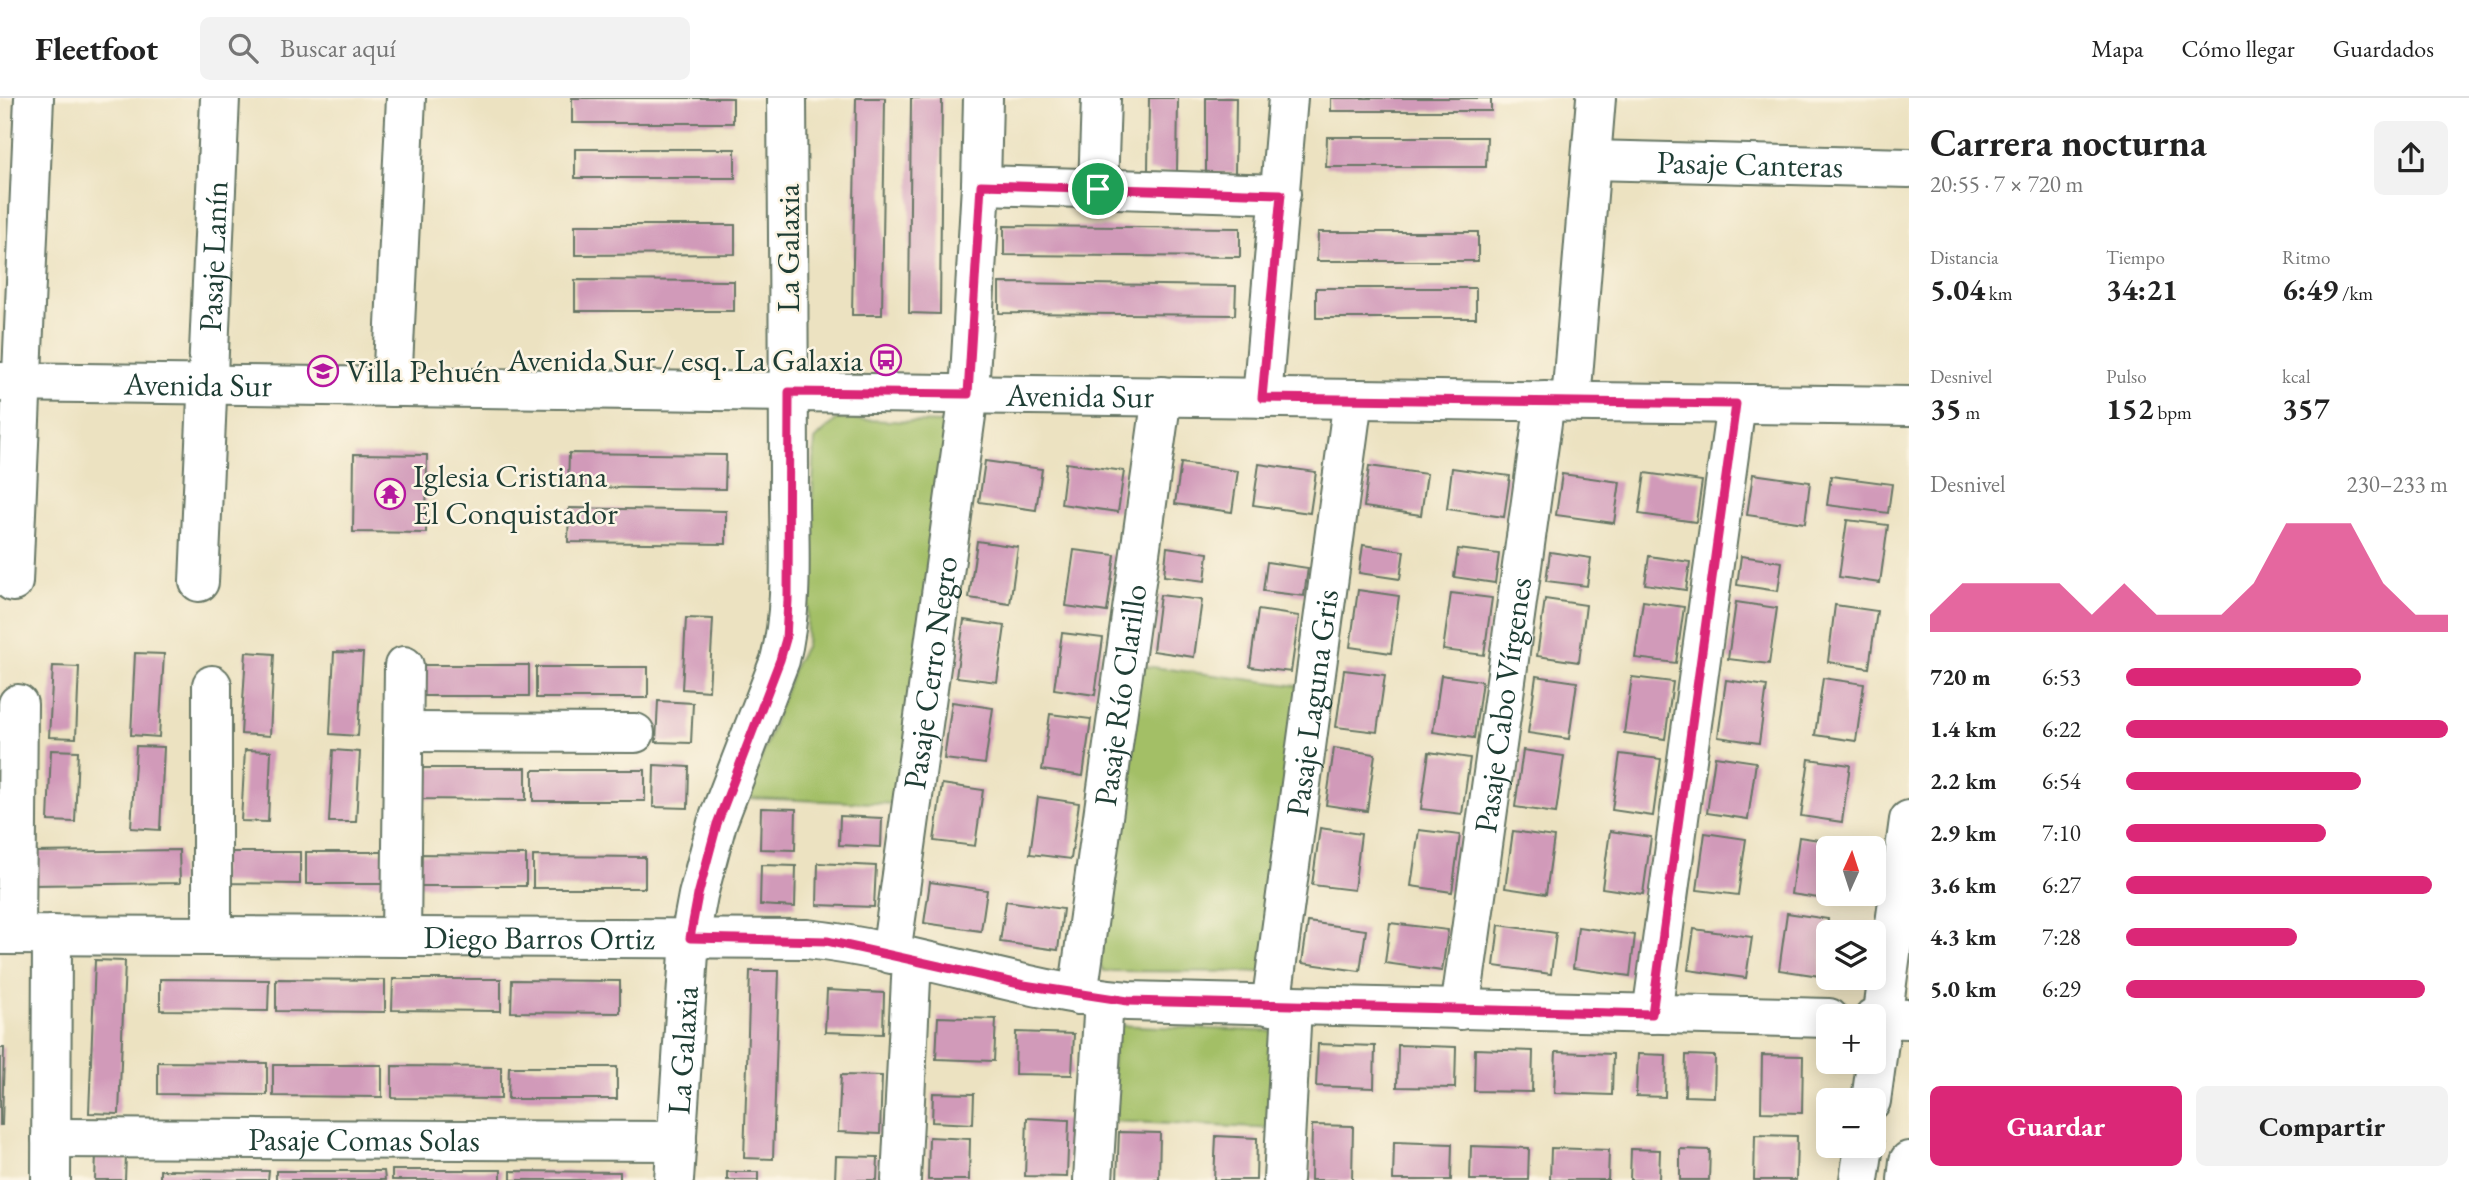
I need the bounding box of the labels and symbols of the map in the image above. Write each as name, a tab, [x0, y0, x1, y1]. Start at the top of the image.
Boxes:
street label: Pasaje Canteras	[1656, 141, 1844, 187]
pin	[1068, 159, 1128, 219]
street label: Pasaje Lanín	[189, 180, 237, 333]
street label: La Galaxia	[767, 183, 809, 312]
place label: Avenida Sur / esq. La Galaxia	[506, 339, 863, 381]
bus stop icon: Avenida Sur / esq. La Galaxia	[869, 343, 903, 377]
place label: Villa Pehuén	[346, 350, 501, 392]
school or university icon: Villa Pehuén	[306, 354, 340, 388]
street label: Avenida Sur	[123, 363, 273, 406]
street label: Avenida Sur	[1005, 374, 1155, 418]
place label: Iglesia Cristiana El Conquistador	[413, 455, 618, 534]
temple icon: Iglesia Cristiana El Conquistador	[373, 477, 407, 511]
street label: Pasaje Cerro Negro	[893, 553, 967, 792]
street label: Pasaje Cabo Vírgenes	[1464, 574, 1541, 835]
street label: Pasaje Río Clarillo	[1084, 581, 1156, 809]
street label: Pasaje Laguna Gris	[1276, 587, 1348, 819]
north arrow	[1816, 836, 1886, 906]
street label: Diego Barros Ortiz	[423, 916, 655, 959]
street label: La Galaxia	[657, 984, 708, 1116]
street label: Pasaje Comas Solas	[248, 1118, 480, 1161]

